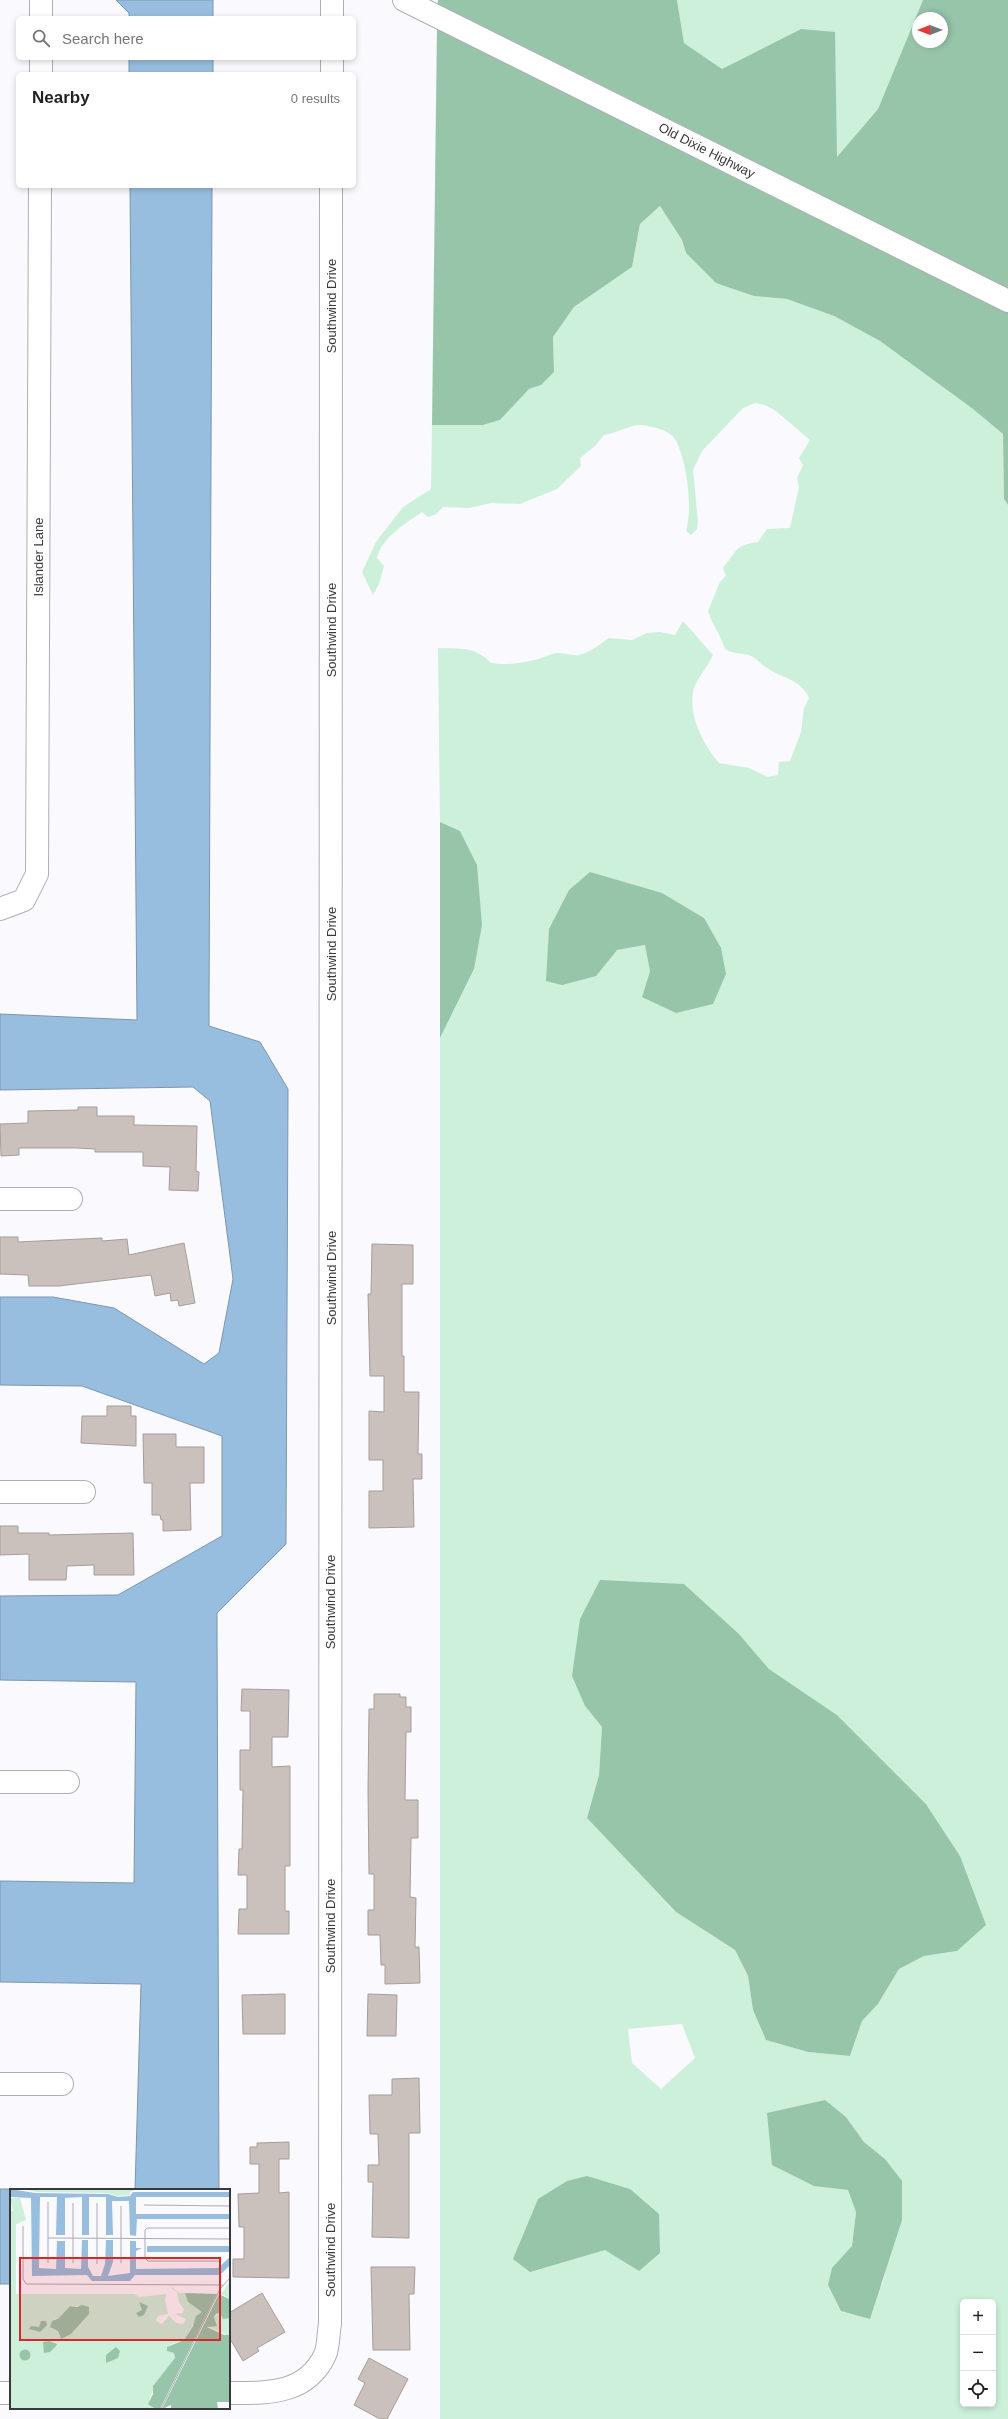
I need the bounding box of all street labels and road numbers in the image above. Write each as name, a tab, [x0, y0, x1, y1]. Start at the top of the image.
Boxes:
street label: Old Dixie Highway	[656, 120, 758, 181]
street label: Southwind Drive	[324, 259, 339, 353]
street label: Islander Lane	[31, 518, 46, 596]
street label: Southwind Drive	[324, 583, 339, 677]
street label: Southwind Drive	[324, 907, 339, 1001]
street label: Southwind Drive	[324, 1231, 339, 1325]
street label: Southwind Drive	[323, 1555, 338, 1649]
street label: Southwind Drive	[323, 1879, 338, 1973]
street label: Southwind Drive	[323, 2203, 338, 2297]

